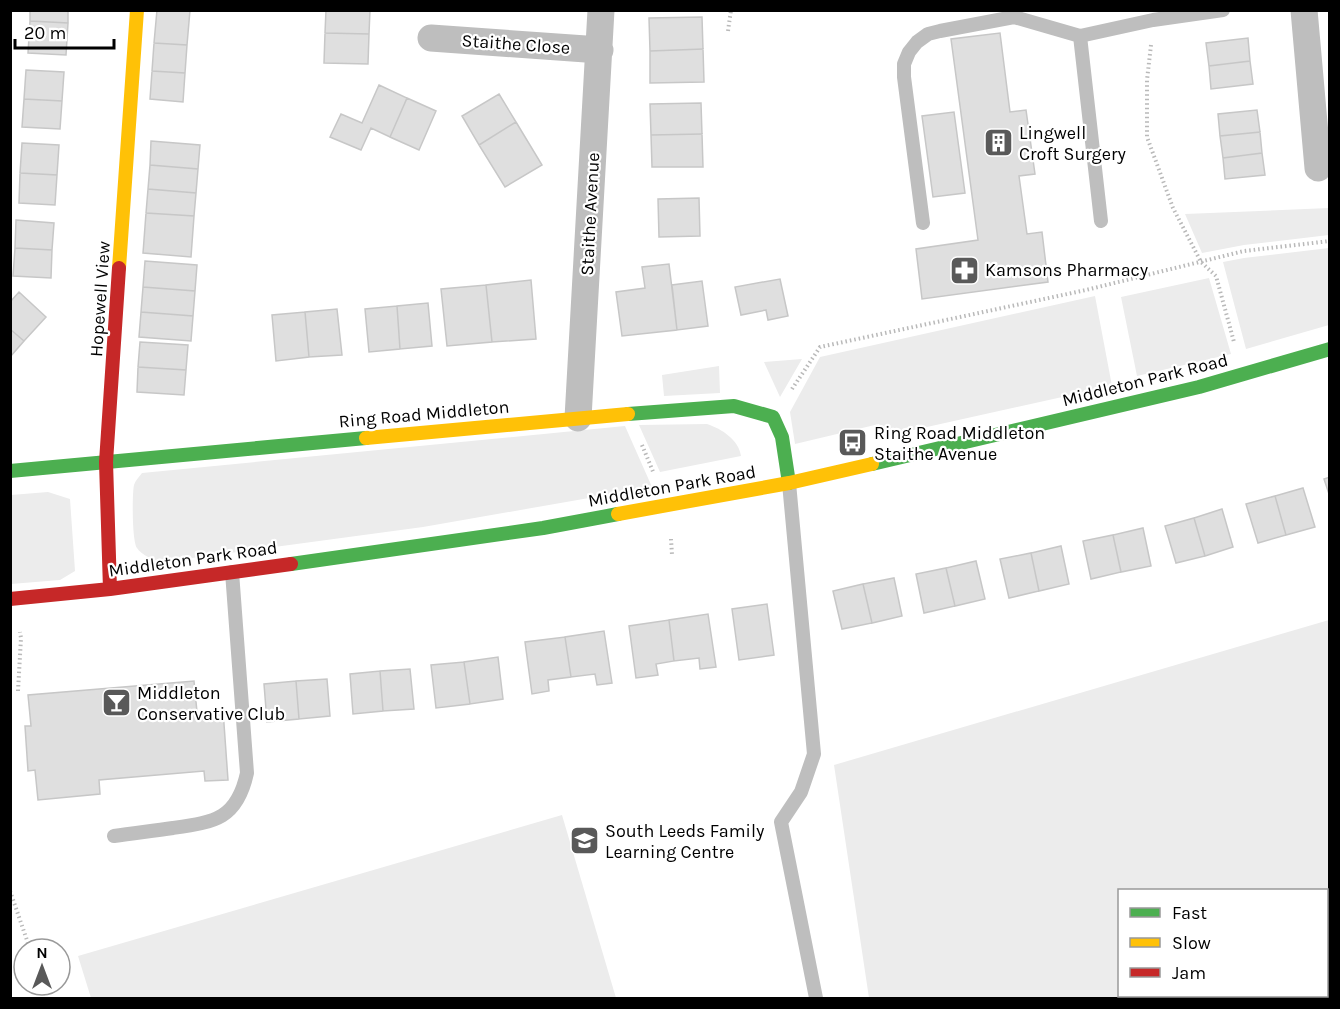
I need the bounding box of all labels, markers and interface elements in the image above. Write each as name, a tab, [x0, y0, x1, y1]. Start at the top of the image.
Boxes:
scale bar	[15, 12, 114, 50]
text: 20 m	[24, 22, 66, 44]
street label: Staithe Close	[461, 29, 571, 59]
place label: Lingwell Croft Surgery	[1019, 122, 1126, 165]
building icon: Lingwell Croft Surgery	[982, 127, 1014, 159]
street label: Staithe Avenue	[576, 152, 604, 276]
street label: Hopewell View	[85, 240, 115, 358]
pharmacy icon: Kamsons Pharmacy	[948, 254, 980, 286]
place label: Kamsons Pharmacy	[985, 259, 1149, 281]
street label: Middleton Park Road	[1060, 349, 1230, 411]
street label: Ring Road Middleton	[338, 396, 510, 432]
place label: Ring Road Middleton Staithe Avenue	[874, 422, 1045, 465]
bus stop icon: Ring Road Middleton Staithe Avenue	[837, 427, 869, 459]
street label: Middleton Park Road	[586, 460, 758, 512]
street label: Middleton Park Road	[107, 536, 279, 582]
place label: Middleton Conservative Club	[137, 682, 285, 725]
bar icon: Middleton Conservative Club	[100, 687, 132, 719]
place label: South Leeds Family Learning Centre	[605, 820, 765, 863]
school or university icon: South Leeds Family Learning Centre	[568, 825, 600, 857]
legend	[1118, 889, 1328, 997]
text: Fast	[1172, 902, 1207, 924]
text: Slow	[1172, 932, 1211, 954]
north arrow	[12, 937, 72, 997]
text: N	[36, 943, 48, 962]
text: Jam	[1172, 962, 1206, 984]

